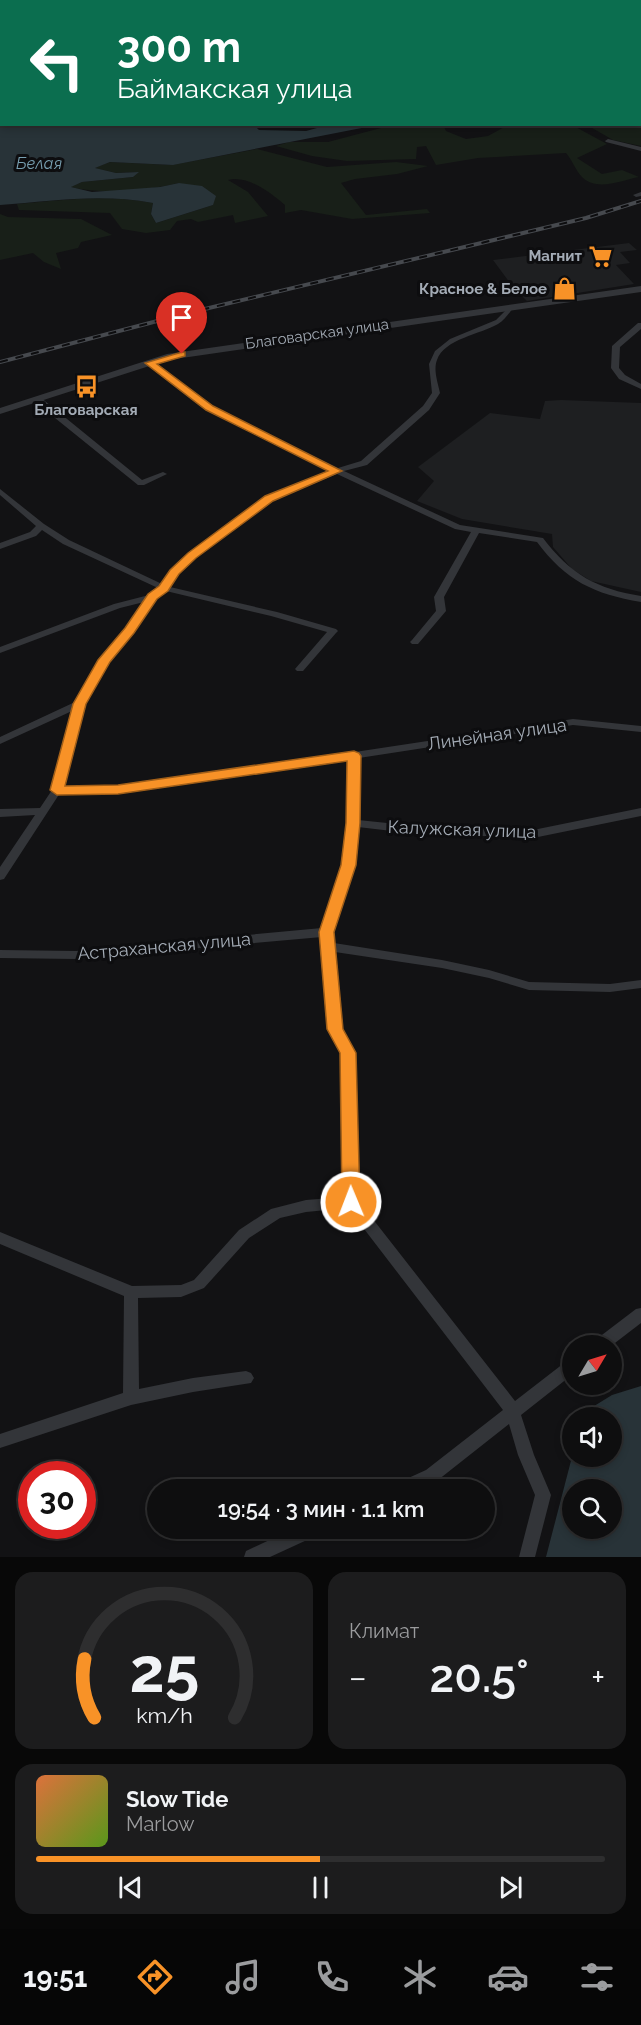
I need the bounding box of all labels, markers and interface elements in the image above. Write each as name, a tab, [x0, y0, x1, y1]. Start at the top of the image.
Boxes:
text: 300 m	[117, 23, 241, 72]
icon: left	[18, 24, 96, 102]
text: Баймакская улица	[117, 73, 352, 104]
water label: Белая	[16, 154, 62, 173]
supermarket icon: Магнит	[587, 243, 613, 269]
place label: Магнит	[528, 247, 583, 265]
shop icon: Красное & Белое	[552, 276, 578, 302]
place label: Красное & Белое	[419, 280, 547, 298]
pin	[156, 292, 207, 354]
icon: arrive	[165, 301, 198, 334]
street label: Благоварская улица	[244, 315, 390, 353]
bus stop icon: Благоварская	[73, 373, 99, 399]
place label: Благоварская	[34, 401, 138, 419]
street label: Линейная улица	[426, 714, 568, 754]
street label: Калужская улица	[387, 816, 537, 842]
street label: Астраханская улица	[76, 928, 252, 964]
position arrow	[319, 1170, 383, 1234]
north arrow	[562, 1335, 622, 1395]
map controls	[562, 1335, 622, 1539]
button: sound	[562, 1407, 622, 1467]
speed limit sign: 30	[18, 1461, 96, 1539]
button: search	[562, 1479, 622, 1539]
text: 19:54 · 3 мин · 1.1 km	[218, 1496, 424, 1522]
text: Климат	[349, 1619, 419, 1643]
text: 25	[129, 1633, 199, 1707]
text: 20.5°	[429, 1650, 529, 1703]
text: −	[349, 1658, 367, 1697]
text: +	[591, 1658, 605, 1697]
text: km/h	[136, 1703, 192, 1728]
text: Slow Tide	[126, 1786, 228, 1812]
text: Marlow	[126, 1812, 195, 1836]
icon: previous	[114, 1871, 147, 1904]
icon: pause	[304, 1871, 337, 1904]
icon: next	[494, 1871, 527, 1904]
icon: directions	[134, 1956, 176, 1998]
icon: music	[222, 1956, 264, 1998]
icon: phone	[311, 1956, 353, 1998]
icon: climate	[399, 1956, 441, 1998]
icon: car	[487, 1956, 529, 1998]
icon: filters	[576, 1956, 618, 1998]
text: 19:51	[23, 1962, 87, 1993]

